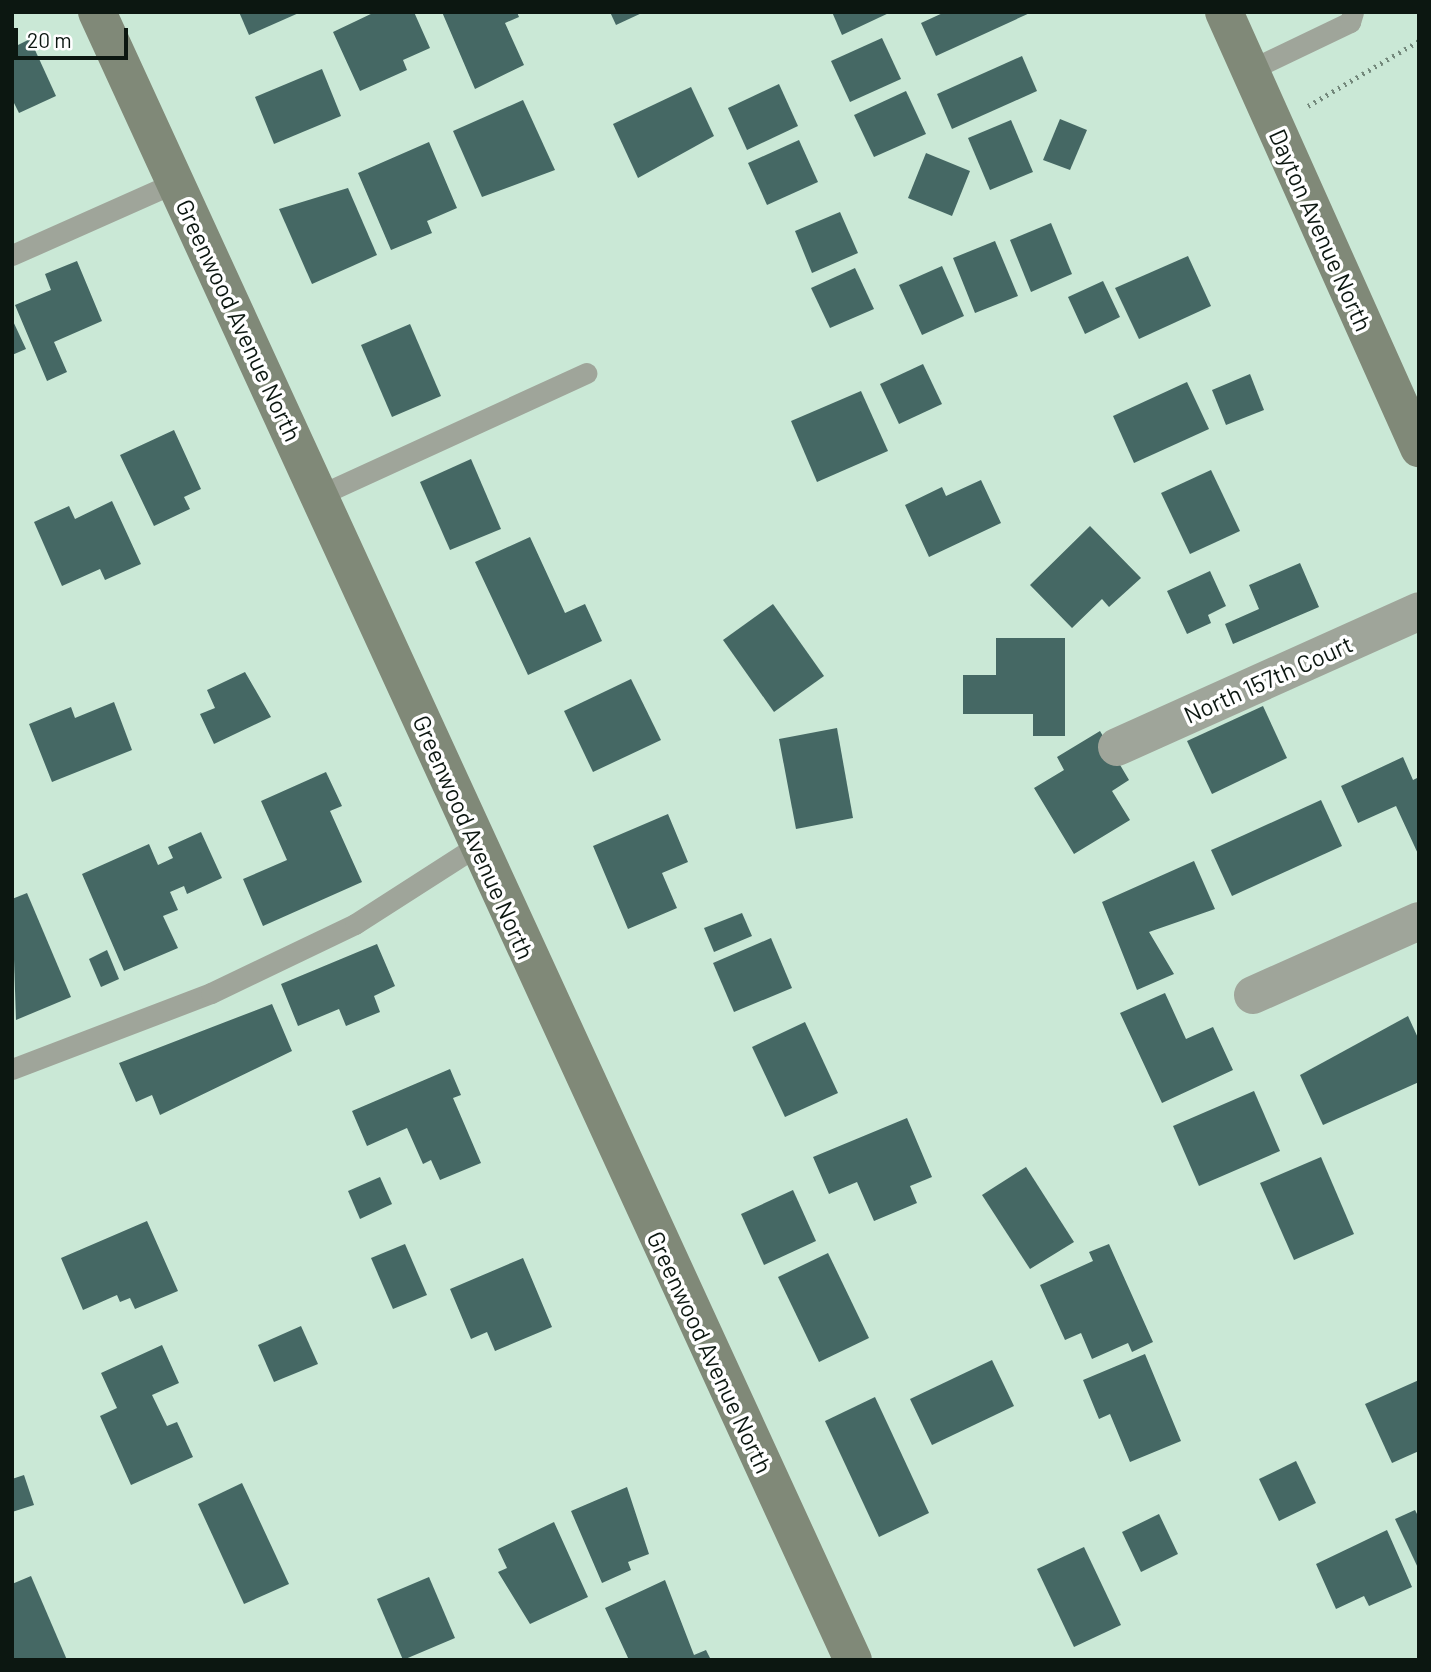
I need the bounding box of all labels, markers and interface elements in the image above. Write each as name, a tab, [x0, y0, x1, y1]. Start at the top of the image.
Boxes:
scale bar	[18, 14, 131, 58]
text: 20 m	[27, 27, 72, 52]
street label: Dayton Avenue North	[1263, 124, 1379, 336]
street label: Greenwood Avenue North	[170, 194, 308, 446]
street label: North 157th Court	[1179, 629, 1357, 729]
street label: Greenwood Avenue North	[407, 711, 541, 963]
street label: Greenwood Avenue North	[641, 1226, 779, 1478]

